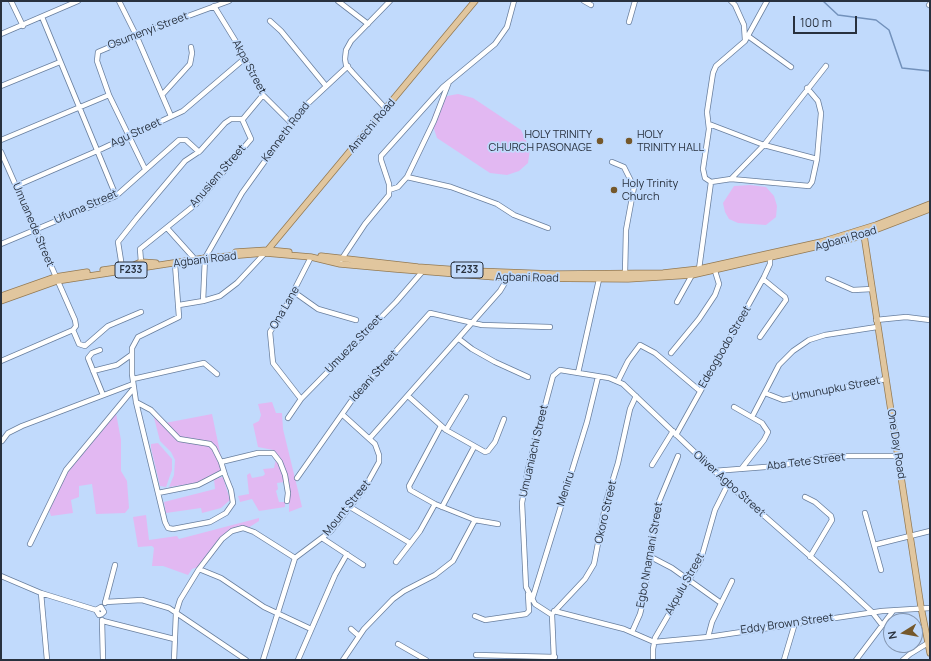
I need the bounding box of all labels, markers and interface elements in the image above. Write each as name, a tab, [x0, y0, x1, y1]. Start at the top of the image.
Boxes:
scale bar	[795, 8, 859, 34]
street label: Osumenyi Street	[106, 10, 190, 52]
text: 100 m	[800, 14, 832, 31]
street label: Akpa Street	[229, 38, 269, 96]
street label: Amechi Road	[346, 96, 398, 156]
street label: Kenneth Road	[259, 100, 313, 164]
street label: Agu Street	[109, 115, 163, 151]
place label: HOLY TRINITY CHURCH PASONAGE	[489, 128, 592, 154]
place label: HOLY TRINITY HALL	[637, 128, 704, 154]
marker: HOLY TRINITY CHURCH PASONAGE	[595, 136, 605, 146]
marker: HOLY TRINITY HALL	[624, 136, 634, 146]
street label: Anusiem Street	[187, 142, 249, 210]
place label: Holy Trinity Church	[622, 177, 678, 203]
street label: Umuanede Street	[9, 181, 57, 269]
marker: Holy Trinity Church	[609, 185, 619, 195]
street label: Ufuma Street	[52, 187, 120, 227]
street label: Agbani Road	[814, 224, 878, 254]
street label: Agbani Road	[173, 250, 237, 270]
road number: F233	[115, 262, 147, 278]
road number: F233	[451, 262, 483, 278]
street label: Agbani Road	[495, 271, 559, 285]
street label: Ona Lane	[267, 284, 303, 332]
street label: Edeogbodo Street	[696, 304, 754, 390]
street label: Umueze Street	[323, 312, 385, 376]
street label: Ideani Street	[347, 347, 401, 405]
street label: Umunupku Street	[791, 374, 881, 404]
street label: Umuaniachi Street	[517, 403, 551, 499]
street label: One Day Road	[884, 408, 908, 480]
street label: Oliver Agbo Street	[690, 448, 768, 520]
street label: Aba Tete Street	[766, 451, 846, 473]
street label: Meniru	[555, 470, 577, 508]
street label: Mount Street	[321, 478, 373, 538]
street label: Okoro Street	[592, 479, 620, 545]
street label: Egbo Nnamani Street	[634, 501, 666, 609]
street label: Akpulu Street	[662, 551, 708, 617]
street label: Eddy Brown Street	[740, 611, 834, 637]
north arrow	[883, 613, 923, 653]
text: N	[884, 630, 900, 641]

